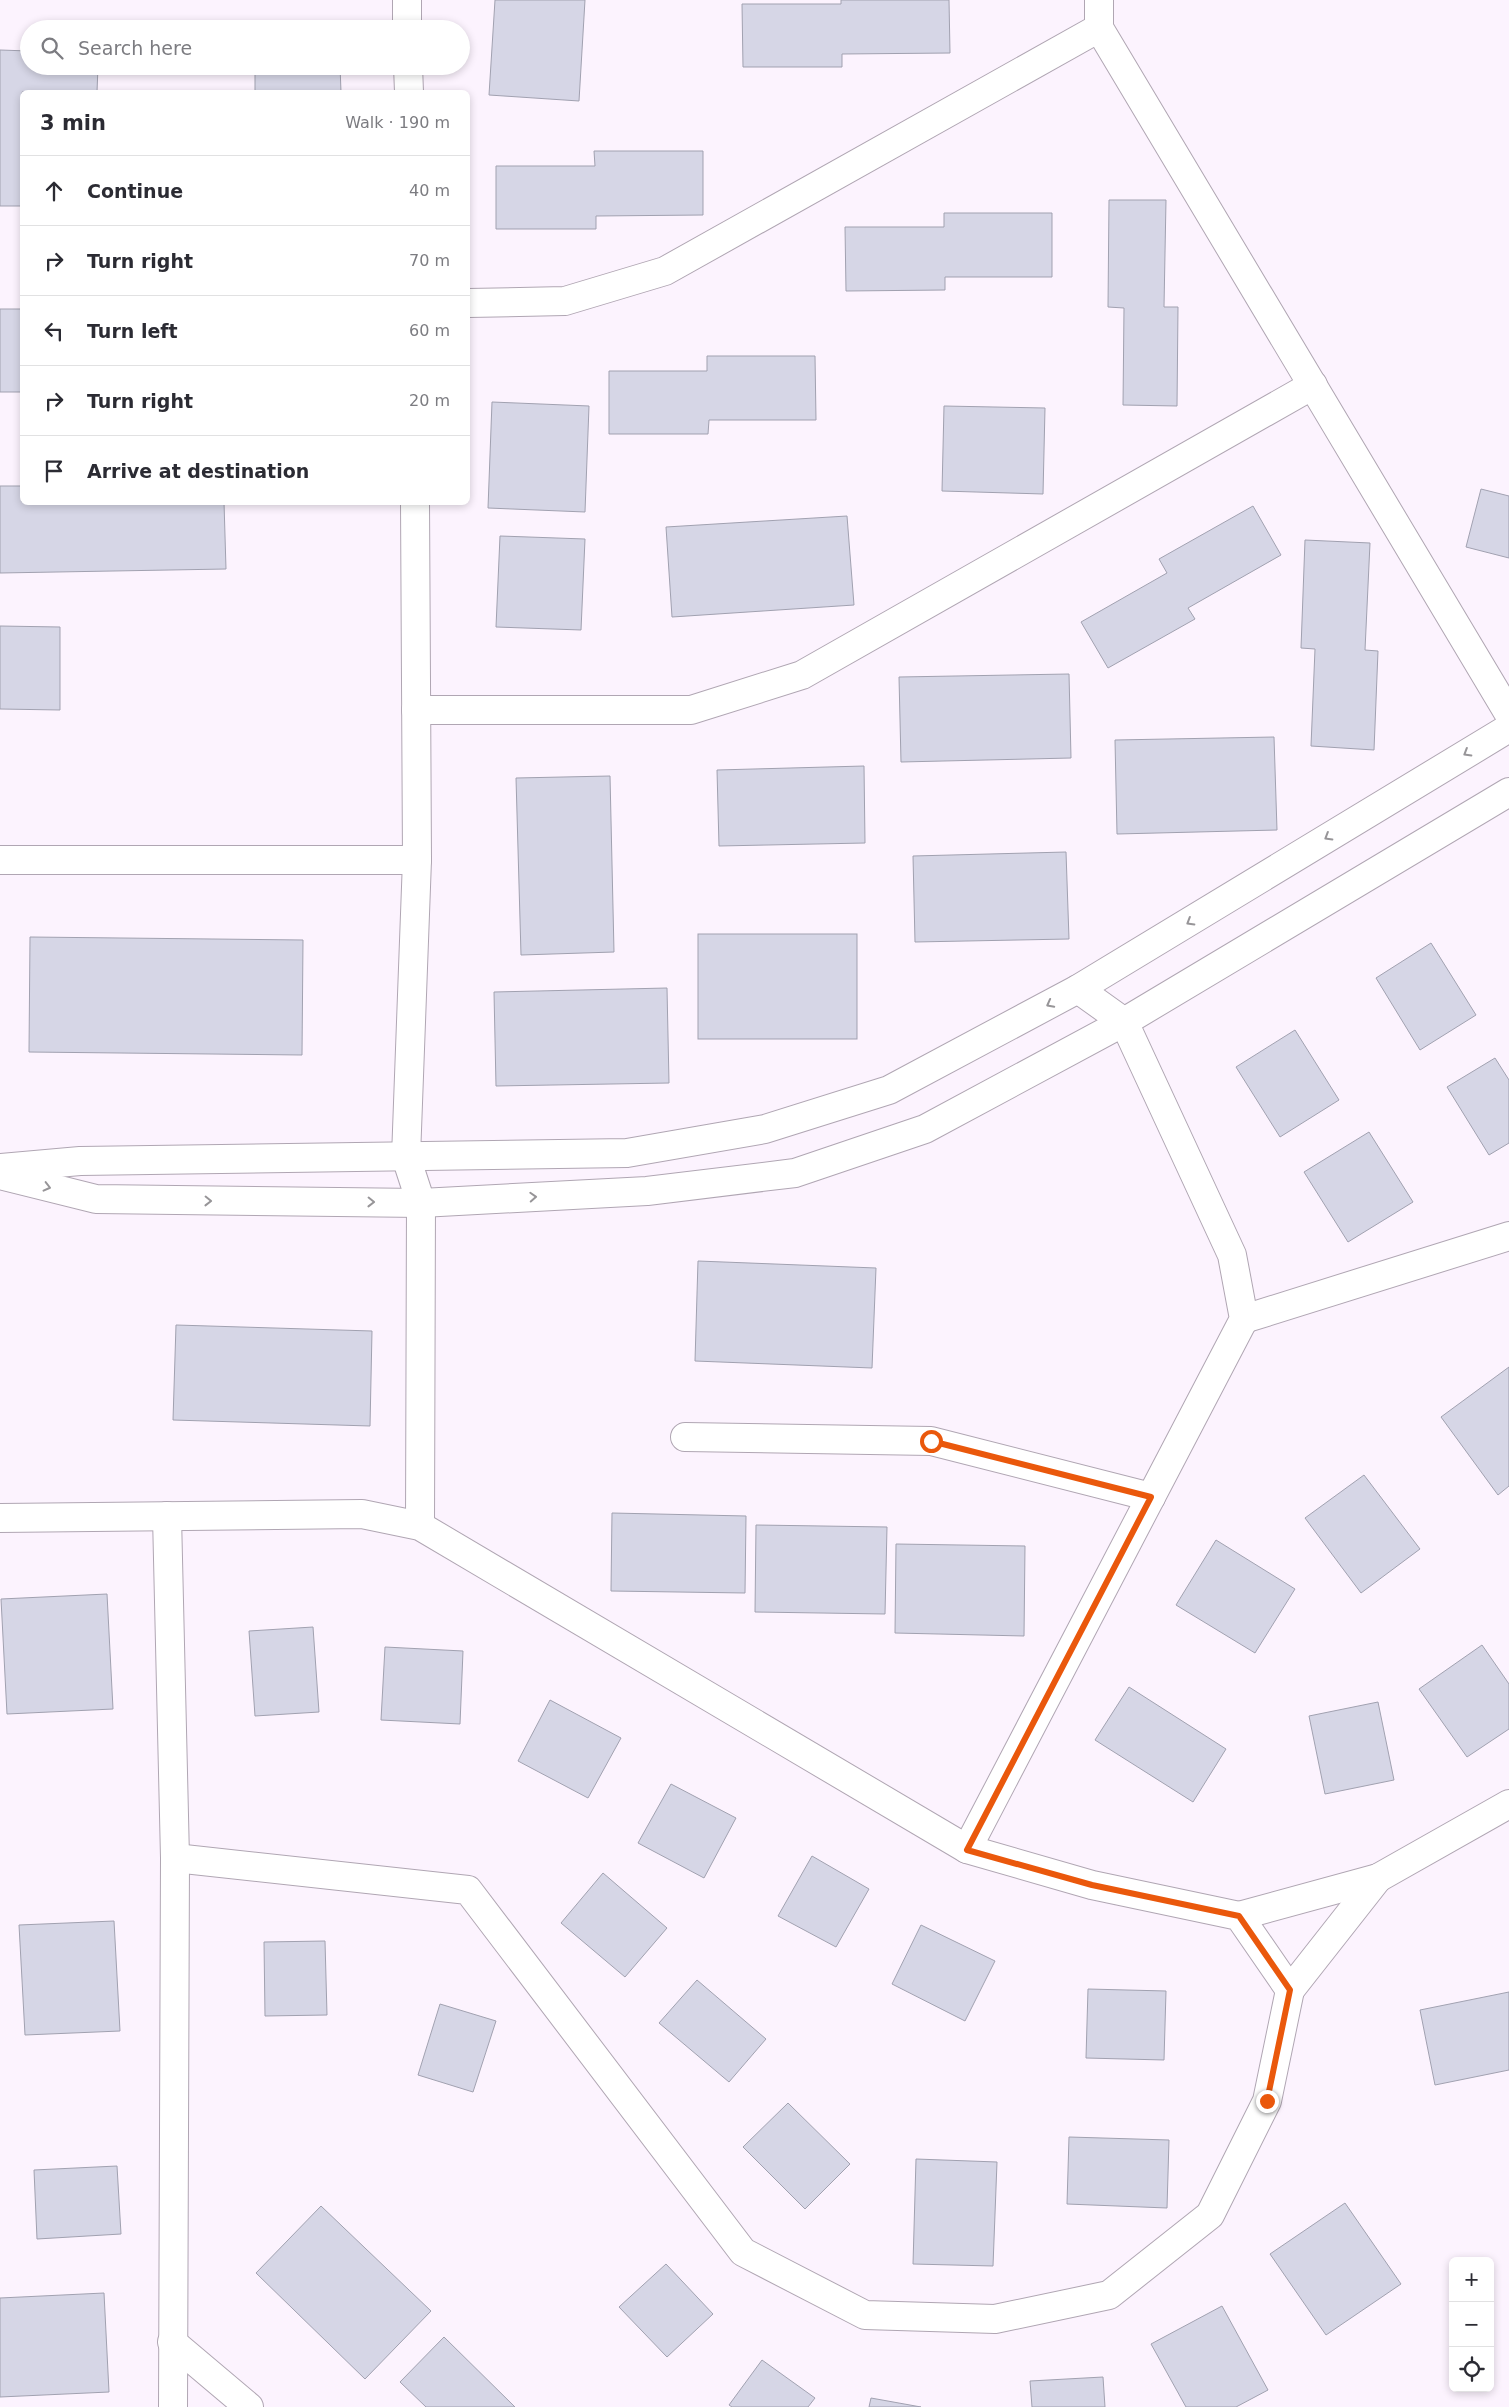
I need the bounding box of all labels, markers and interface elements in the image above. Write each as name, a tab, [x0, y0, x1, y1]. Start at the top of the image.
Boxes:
search box	[20, 20, 470, 75]
icon: search	[38, 34, 66, 62]
text: Search here	[78, 37, 192, 59]
text: 3 min	[40, 111, 106, 135]
text: Walk · 190 m	[345, 113, 450, 132]
icon: ahead	[40, 177, 68, 205]
text: Continue	[87, 180, 183, 202]
text: 40 m	[409, 181, 450, 200]
icon: right	[40, 247, 68, 275]
text: Turn right	[87, 250, 193, 272]
text: 70 m	[409, 251, 450, 270]
icon: left	[40, 317, 68, 345]
text: Turn left	[87, 320, 178, 342]
text: 60 m	[409, 321, 450, 340]
icon: right	[40, 387, 68, 415]
text: Turn right	[87, 390, 193, 412]
text: 20 m	[409, 391, 450, 410]
icon: arrive	[40, 457, 68, 485]
text: Arrive at destination	[87, 460, 309, 482]
one-way arrow	[1464, 746, 1473, 756]
one-way arrow	[1325, 831, 1334, 841]
one-way arrow	[1186, 915, 1195, 925]
one-way arrow	[1046, 998, 1055, 1008]
one-way arrow	[43, 1181, 52, 1192]
one-way arrow	[529, 1191, 537, 1202]
one-way arrow	[205, 1196, 213, 1206]
one-way arrow	[368, 1197, 375, 1207]
route start	[920, 1430, 943, 1453]
route end	[1256, 2090, 1279, 2113]
map controls	[1449, 2257, 1494, 2392]
button: +	[1449, 2257, 1494, 2302]
button: −	[1449, 2302, 1494, 2347]
button: locate	[1449, 2347, 1494, 2392]

